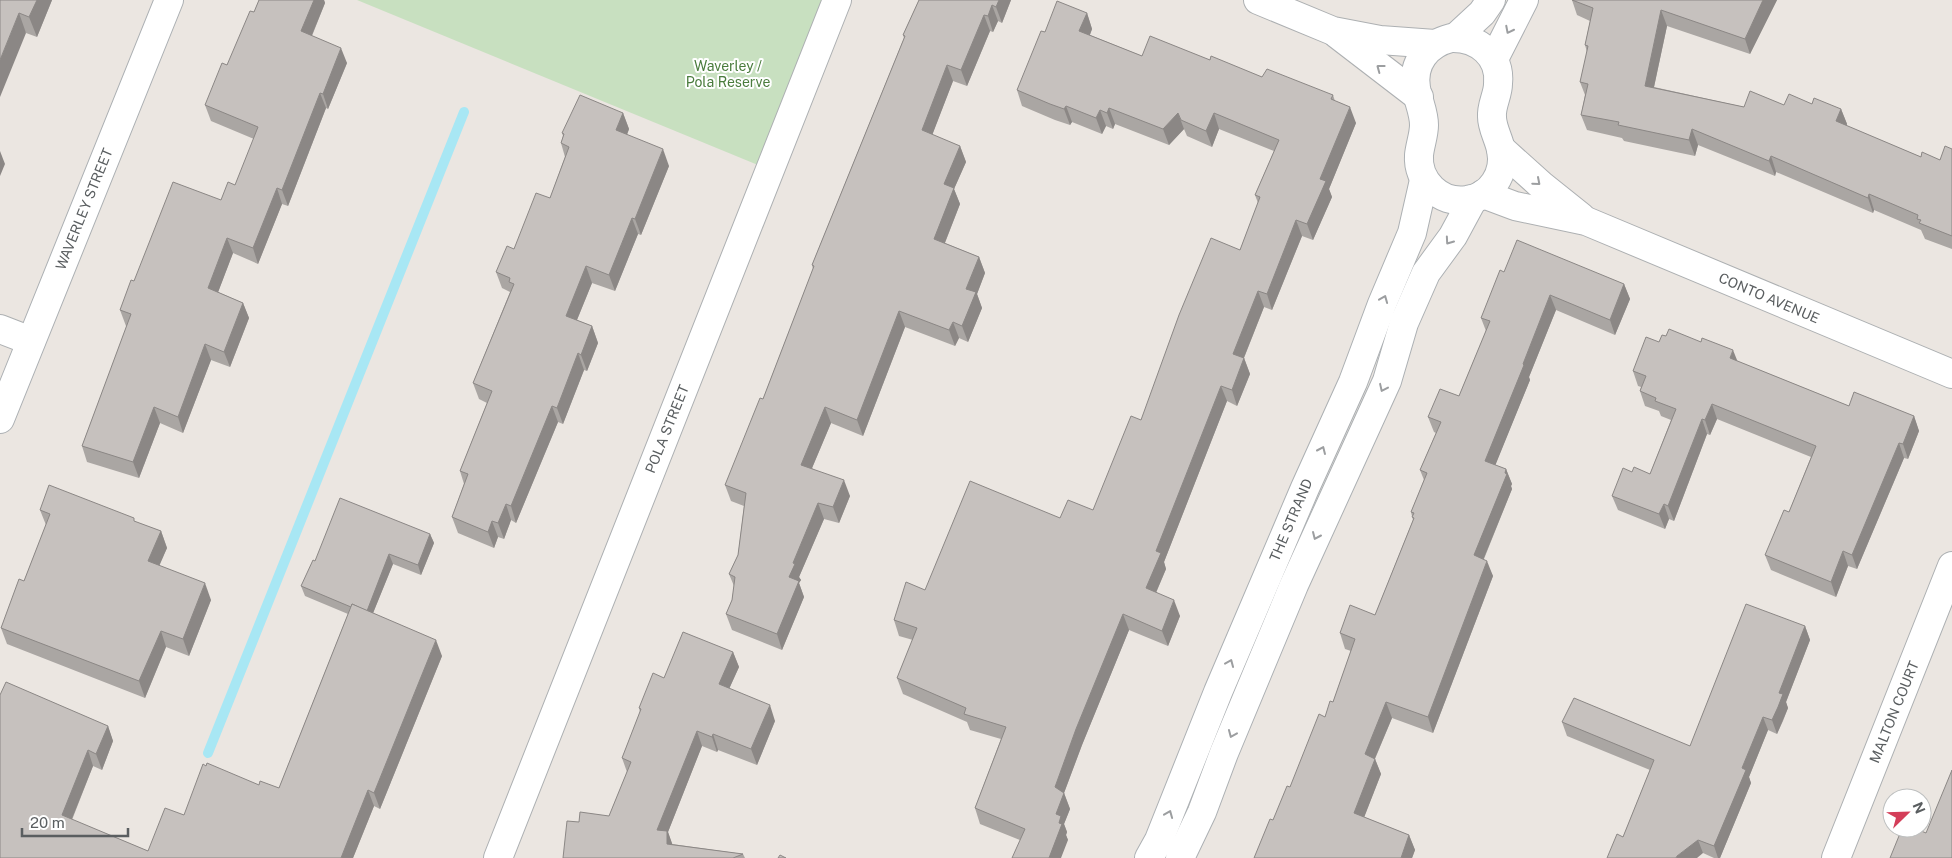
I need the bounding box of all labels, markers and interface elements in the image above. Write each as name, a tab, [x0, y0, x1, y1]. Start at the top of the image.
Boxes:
one-way arrow	[1505, 25, 1515, 34]
park label: Waverley / Pola Reserve	[686, 58, 770, 90]
one-way arrow	[1377, 65, 1386, 73]
street label: WAVERLEY STREET	[52, 146, 116, 272]
one-way arrow	[1532, 176, 1541, 185]
one-way arrow	[1446, 235, 1455, 245]
street label: CONTO AVENUE	[1716, 270, 1822, 326]
one-way arrow	[1378, 296, 1388, 304]
street label: POLA STREET	[642, 383, 692, 475]
one-way arrow	[1379, 383, 1389, 392]
one-way arrow	[1316, 446, 1327, 455]
street label: THE STRAND	[1266, 476, 1316, 564]
one-way arrow	[1311, 531, 1322, 540]
one-way arrow	[1224, 659, 1235, 668]
street label: MALTON COURT	[1866, 659, 1922, 765]
one-way arrow	[1227, 729, 1238, 738]
north arrow	[1882, 788, 1932, 838]
text: N	[1909, 800, 1928, 816]
scale bar	[22, 806, 129, 838]
one-way arrow	[1163, 810, 1174, 819]
text: 20 m	[30, 814, 65, 831]

